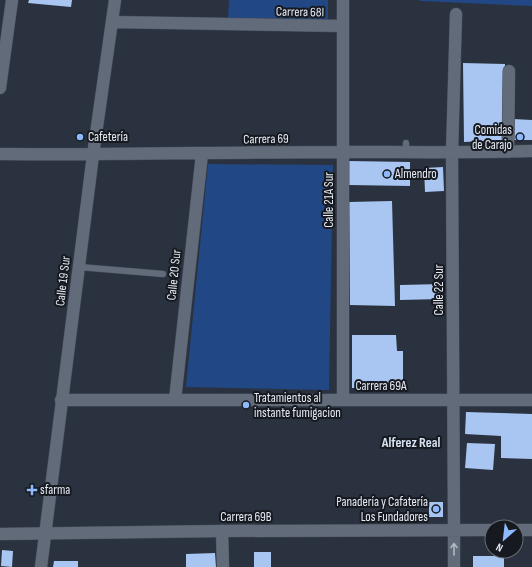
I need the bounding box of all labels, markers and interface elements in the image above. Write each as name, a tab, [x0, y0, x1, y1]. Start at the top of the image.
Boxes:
street label: Carrera 68I	[276, 4, 324, 20]
place label: Comidas de Carajo	[472, 122, 512, 153]
place label: Cafetería	[88, 129, 128, 145]
street label: Carrera 69	[243, 131, 289, 147]
marker: Cafetería	[75, 132, 85, 142]
marker: Comidas de Carajo	[515, 132, 525, 142]
place label: Almendro	[394, 166, 437, 182]
marker: Almendro	[382, 169, 392, 179]
street label: Calle 21A Sur	[321, 172, 337, 228]
street label: Calle 20 Sur	[163, 248, 185, 301]
street label: Calle 19 Sur	[52, 255, 74, 307]
street label: Calle 22 Sur	[431, 264, 447, 315]
street label: Carrera 69A	[355, 378, 407, 394]
place label: Tratamientos al instante fumigacion	[254, 390, 341, 421]
marker: Tratamientos al instante fumigacion	[241, 400, 251, 410]
district label: Alferez Real	[381, 434, 441, 451]
place label: sfarma	[40, 482, 70, 498]
marker: sfarma	[27, 485, 37, 495]
place label: Panadería y Cafatería Los Fundadores	[336, 494, 428, 525]
marker: Panadería y Cafatería Los Fundadores	[431, 504, 441, 514]
street label: Carrera 69B	[220, 509, 272, 525]
north arrow	[484, 519, 524, 559]
text: N	[494, 540, 505, 555]
one-way arrow	[450, 543, 458, 556]

